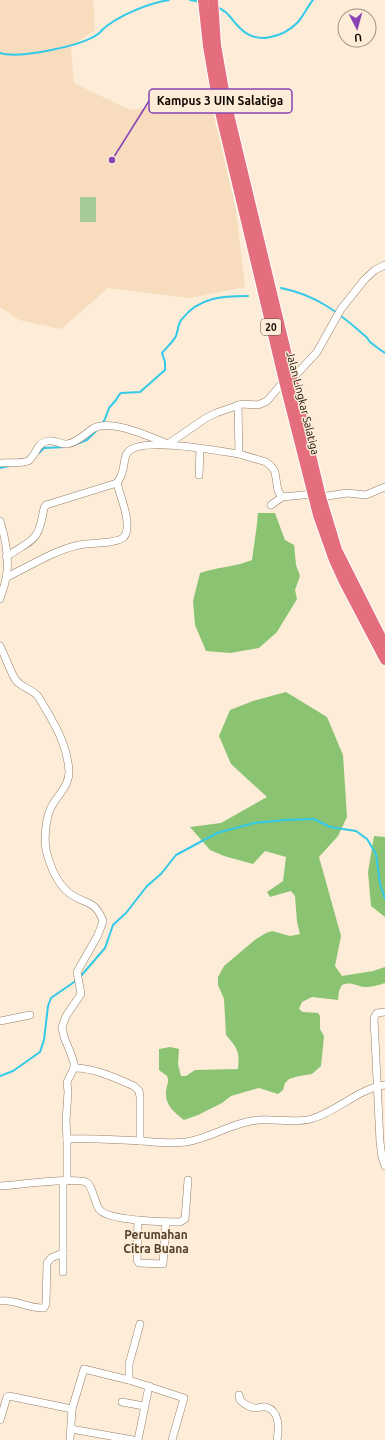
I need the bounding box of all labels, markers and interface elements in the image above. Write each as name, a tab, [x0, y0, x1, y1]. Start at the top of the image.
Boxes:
north arrow	[337, 8, 377, 48]
text: U	[354, 32, 363, 44]
callout: Kampus 3 UIN Salatiga	[149, 89, 292, 113]
text: Kampus 3 UIN Salatiga	[157, 94, 283, 107]
road number: 20	[261, 319, 281, 335]
street label: Jalan Lingkar Salatiga	[284, 350, 322, 456]
district label: Perumahan Citra Buana	[123, 1228, 189, 1255]

